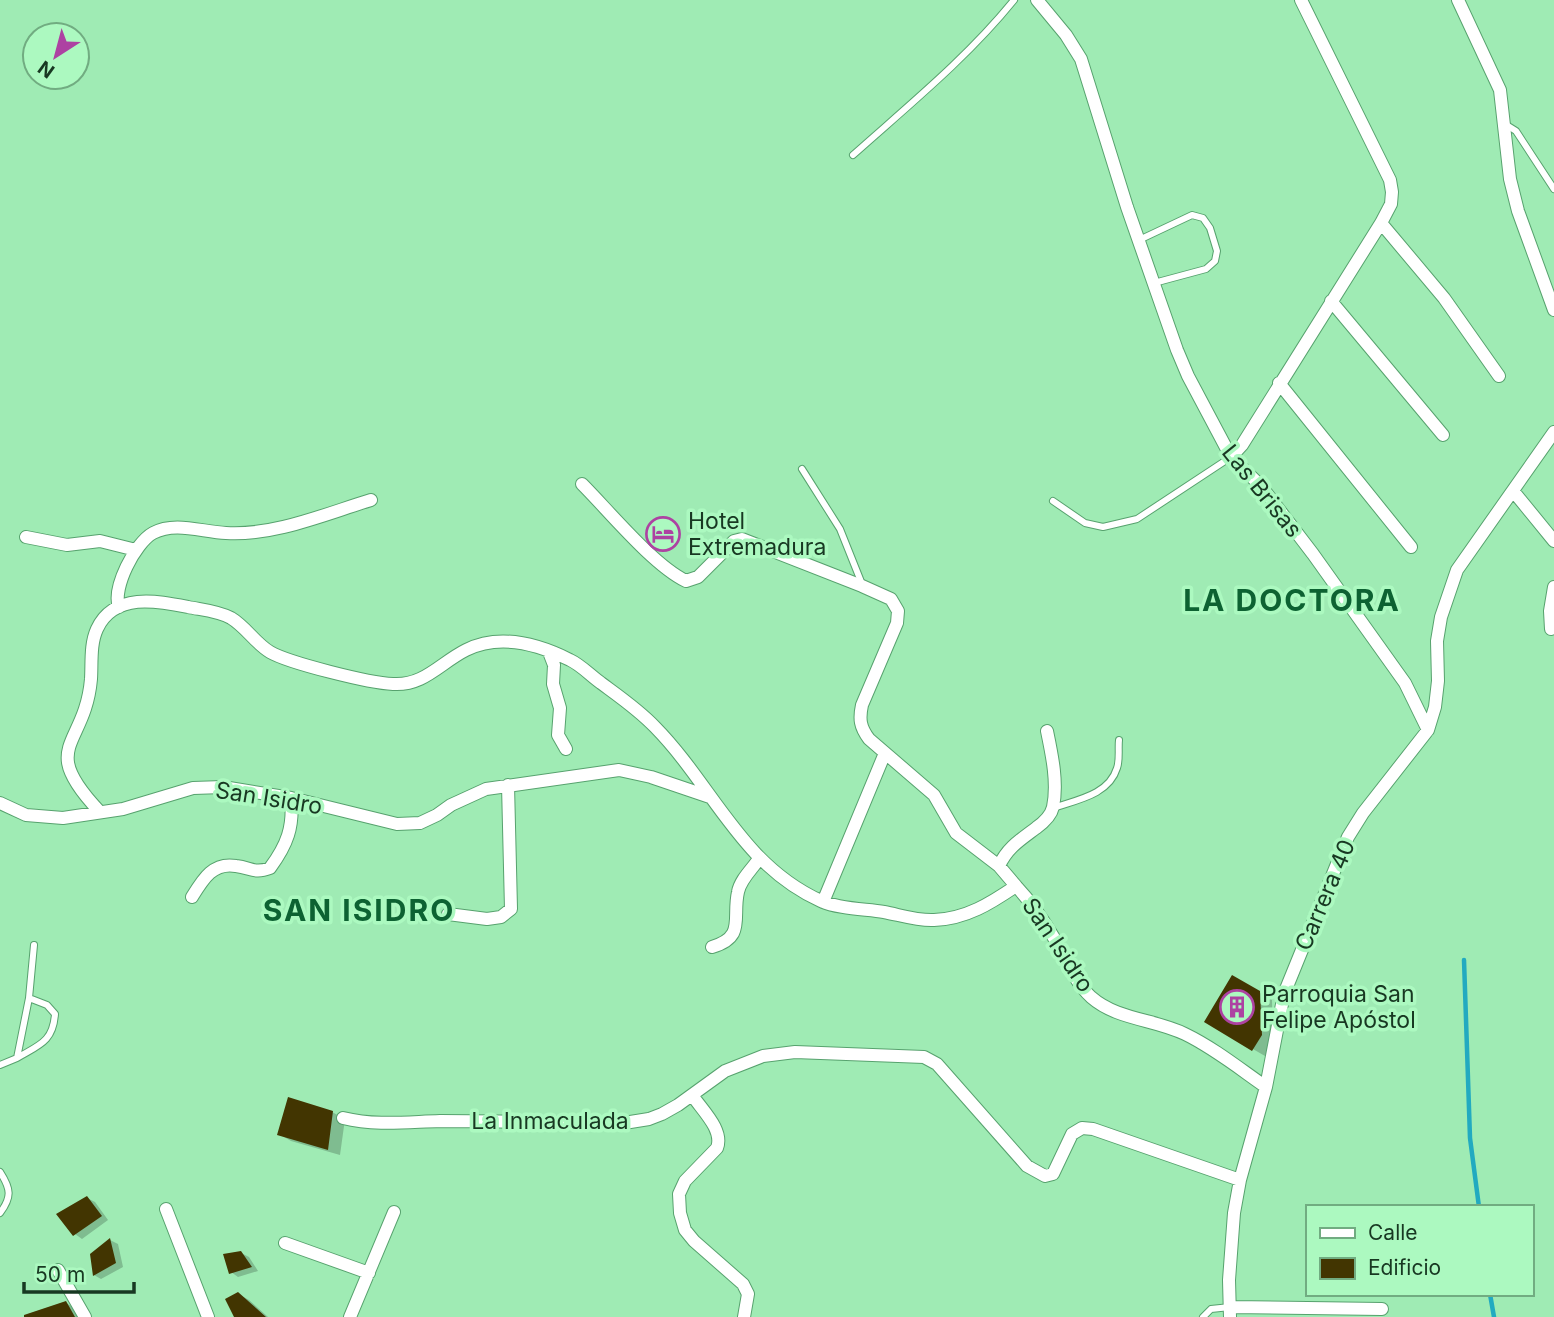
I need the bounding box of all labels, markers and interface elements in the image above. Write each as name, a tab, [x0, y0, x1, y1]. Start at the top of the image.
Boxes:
north arrow	[21, 21, 91, 91]
text: N	[34, 56, 59, 83]
street label: Las Brisas	[1216, 439, 1308, 543]
place label: Hotel Extremadura	[688, 507, 826, 561]
hotel icon: Hotel Extremadura	[644, 515, 682, 553]
district label: LA DOCTORA	[1183, 582, 1401, 618]
street label: San Isidro	[214, 776, 324, 820]
street label: Carrera 40	[1289, 835, 1361, 955]
district label: SAN ISIDRO	[263, 892, 455, 928]
street label: San Isidro	[1016, 892, 1100, 998]
place label: Parroquia San Felipe Apóstol	[1262, 980, 1416, 1034]
building icon: Parroquia San Felipe Apóstol	[1218, 988, 1256, 1026]
street label: La Inmaculada	[471, 1107, 629, 1135]
legend	[1306, 1205, 1533, 1296]
text: Calle	[1368, 1220, 1418, 1245]
scale bar	[24, 1250, 135, 1294]
text: Edificio	[1368, 1255, 1441, 1280]
text: 50 m	[35, 1262, 85, 1287]

